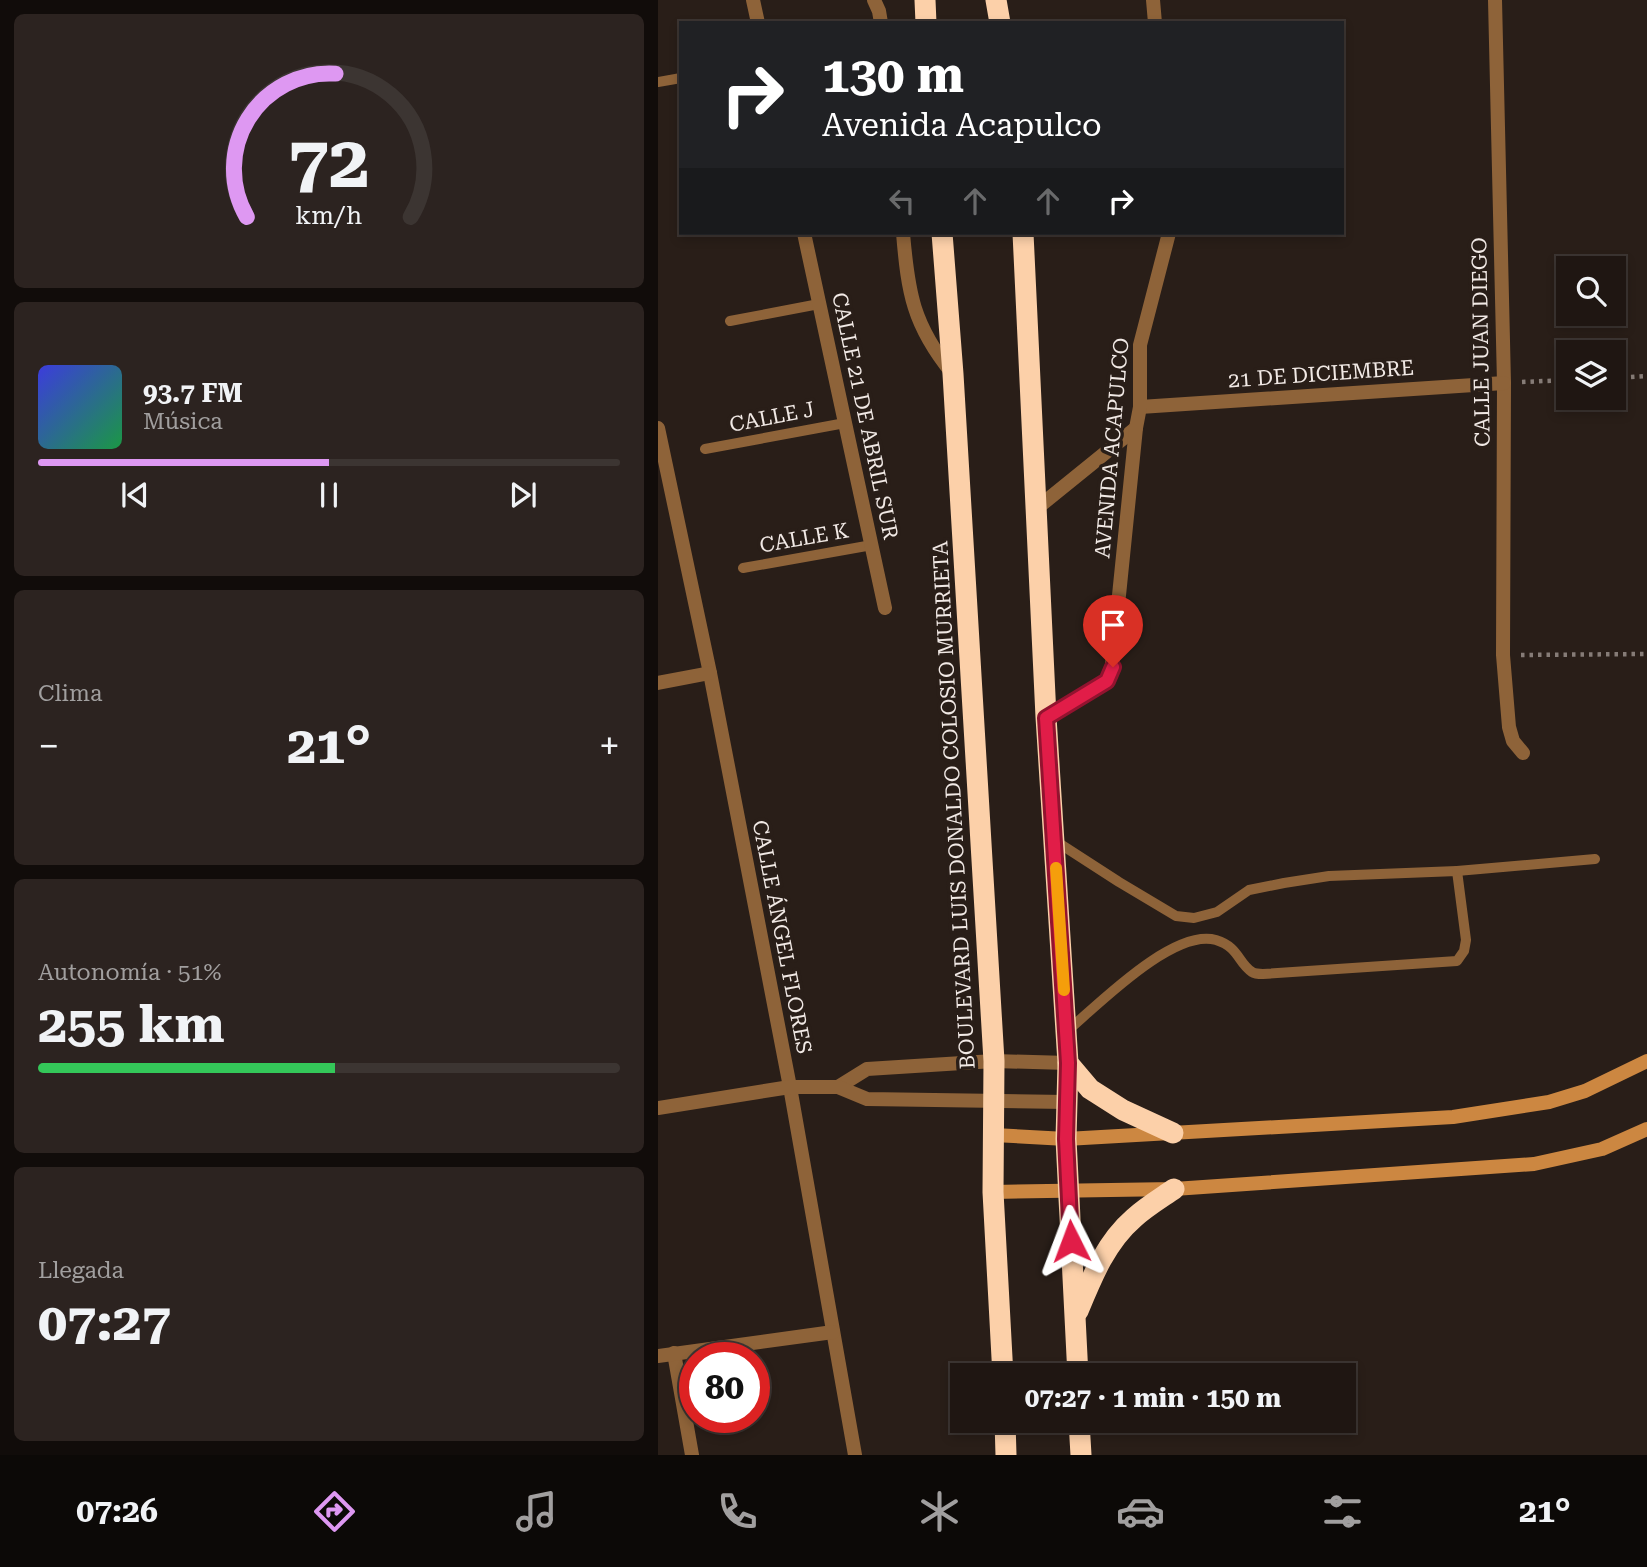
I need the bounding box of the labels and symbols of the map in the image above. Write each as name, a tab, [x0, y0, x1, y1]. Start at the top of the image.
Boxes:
street label: CALLE JUAN DIEGO	[1467, 237, 1495, 447]
street label: CALLE 21 DE ABRIL SUR	[827, 290, 903, 542]
street label: AVENIDA ACAPULCO	[1090, 337, 1134, 559]
street label: 21 DE DICIEMBRE	[1227, 356, 1415, 392]
street label: CALLE J	[727, 397, 817, 437]
street label: CALLE K	[758, 518, 850, 558]
street label: BOULEVARD LUIS DONALDO COLOSIO MURRIETA	[928, 540, 980, 1070]
pin	[1083, 595, 1143, 667]
street label: CALLE ÁNGEL FLORES	[748, 818, 817, 1056]
position arrow	[1034, 1204, 1108, 1278]
speed limit sign: 80	[679, 1342, 770, 1433]

